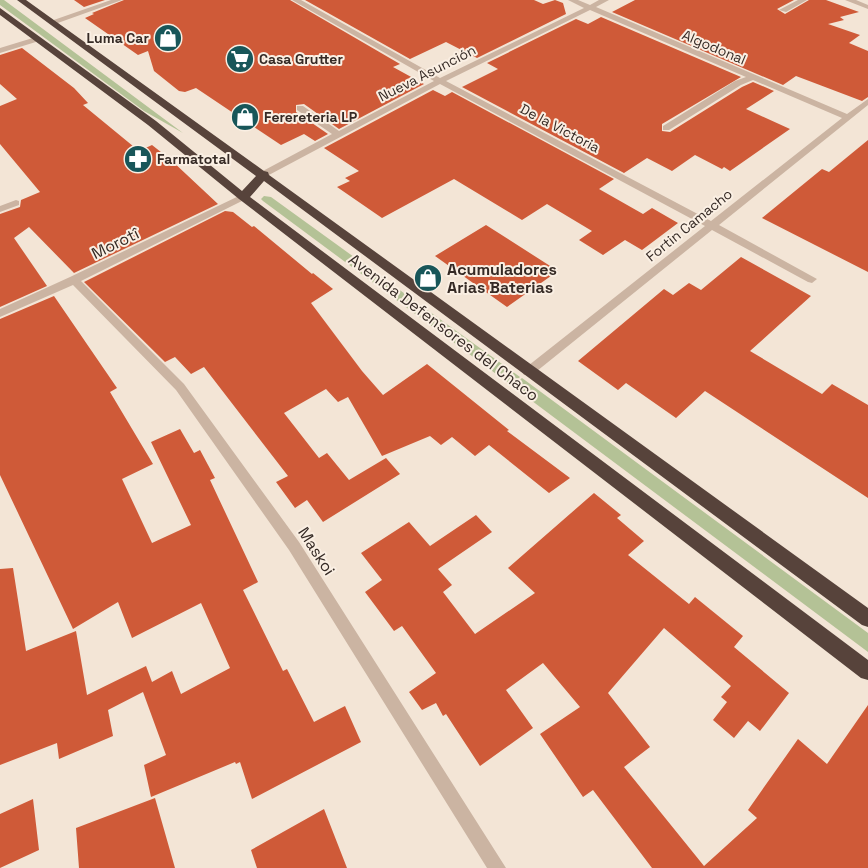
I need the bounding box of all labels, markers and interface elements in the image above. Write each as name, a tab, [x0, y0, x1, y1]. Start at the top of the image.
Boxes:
shop icon: Luma Car	[153, 23, 183, 53]
street label: Algodonal	[679, 26, 749, 68]
place label: Luma Car	[87, 29, 149, 47]
street label: Nueva Asunción	[375, 41, 479, 105]
supermarket icon: Casa Grutter	[225, 44, 255, 74]
place label: Casa Grutter	[259, 50, 343, 68]
street label: De la Victoria	[517, 99, 603, 157]
shop icon: Ferereteria LP	[230, 102, 260, 132]
place label: Ferereteria LP	[264, 108, 358, 126]
pharmacy icon: Farmatotal	[123, 144, 153, 174]
place label: Farmatotal	[157, 150, 230, 168]
street label: Fortin Camacho	[642, 185, 736, 265]
street label: Morotî	[88, 223, 143, 264]
street label: Avenida Defensores del Chaco	[344, 249, 543, 406]
place label: Acumuladores Arias Baterias	[447, 259, 557, 298]
shop icon: Acumuladores Arias Baterias	[413, 263, 443, 293]
street label: Maskoi	[293, 523, 340, 579]

